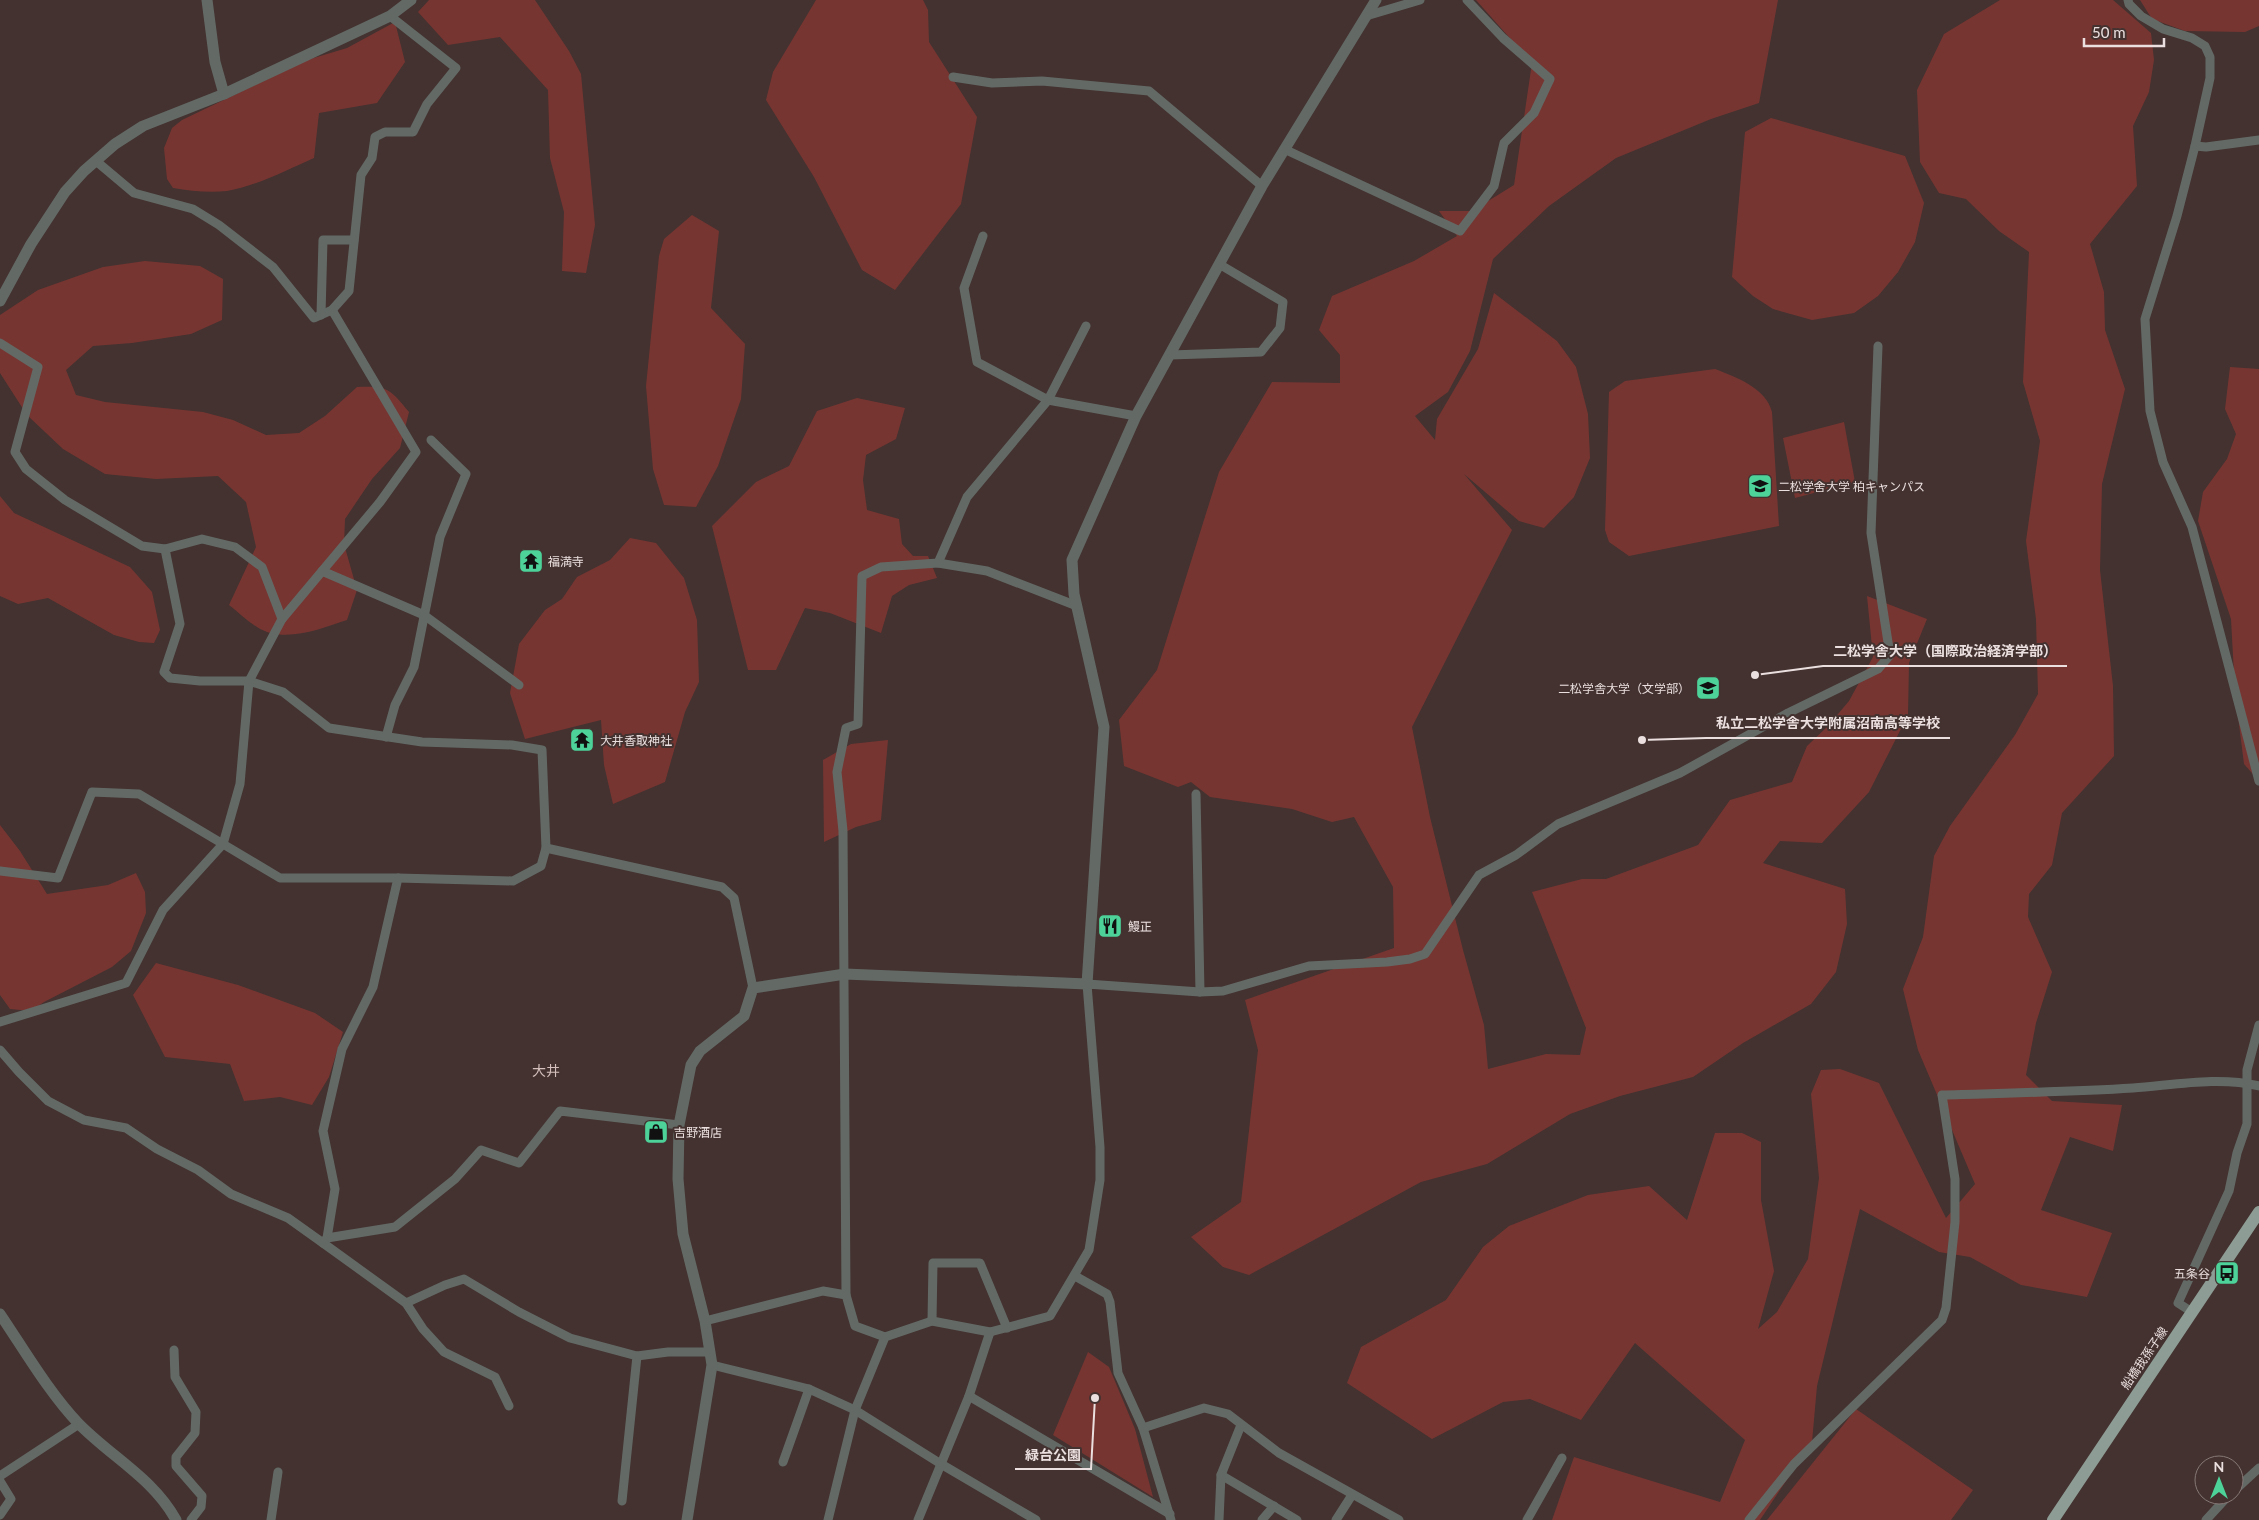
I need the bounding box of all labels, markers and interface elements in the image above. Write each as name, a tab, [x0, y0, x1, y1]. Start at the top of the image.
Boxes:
scale bar	[2084, 15, 2164, 47]
text: 50 m	[2092, 23, 2126, 41]
school or university icon: 二松学舍大学 柏キャンパス	[1747, 473, 1773, 499]
place label: 二松学舍大学 柏キャンパス	[1778, 479, 1925, 494]
temple icon: 福満寺	[518, 548, 544, 574]
place label: 福満寺	[548, 554, 584, 569]
callout: 二松学舎大学（国際政治経済学部）	[1823, 637, 2067, 666]
text: 二松学舎大学（国際政治経済学部）	[1833, 642, 2057, 659]
school or university icon: 二松学舎大学（文学部）	[1695, 675, 1721, 701]
place label: 二松学舎大学（文学部）	[1558, 681, 1690, 696]
callout: 私立二松学舎大学附属沼南高等学校	[1706, 709, 1950, 738]
text: 私立二松学舎大学附属沼南高等学校	[1716, 714, 1940, 731]
temple icon: 大井香取神社	[569, 727, 595, 753]
place label: 大井香取神社	[600, 733, 672, 748]
restaurant icon: 鰻正	[1097, 913, 1123, 939]
place label: 鰻正	[1128, 919, 1152, 934]
district label: 大井	[532, 1062, 560, 1079]
shop icon: 吉野酒店	[643, 1119, 669, 1145]
place label: 吉野酒店	[674, 1125, 722, 1140]
bus stop icon: 五条谷	[2214, 1260, 2240, 1286]
place label: 五条谷	[2174, 1266, 2210, 1281]
street label: 船橋我孫子線	[2118, 1324, 2170, 1392]
callout: 緑台公園	[1015, 1440, 1091, 1469]
text: 緑台公園	[1025, 1446, 1081, 1463]
north arrow	[2194, 1455, 2244, 1505]
text: N	[2214, 1458, 2224, 1475]

